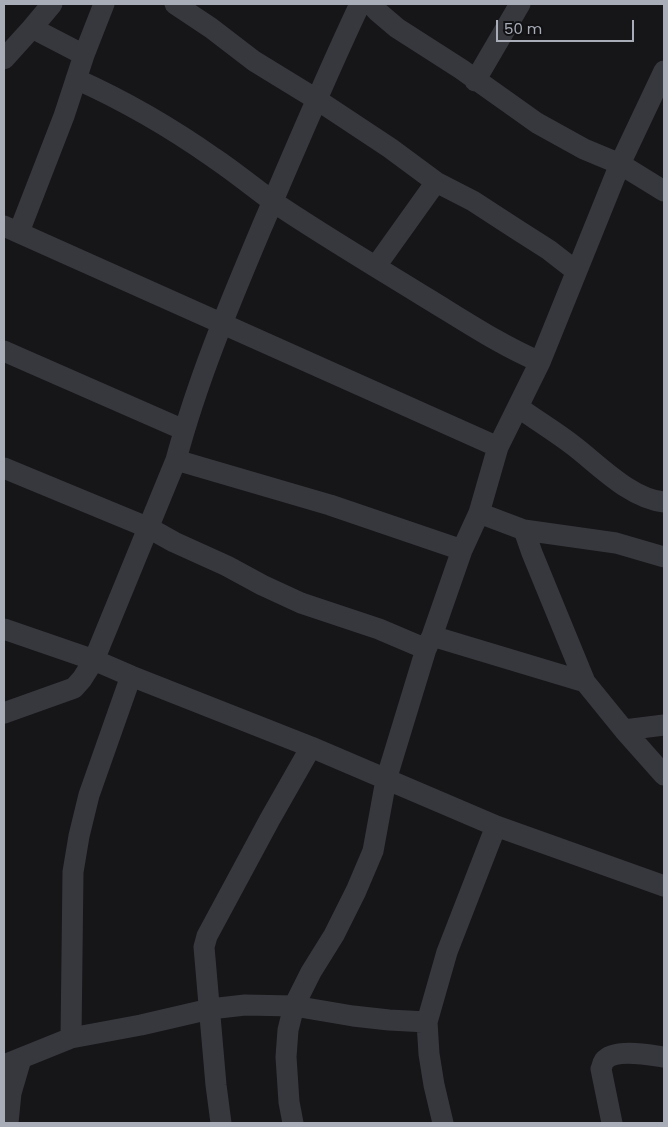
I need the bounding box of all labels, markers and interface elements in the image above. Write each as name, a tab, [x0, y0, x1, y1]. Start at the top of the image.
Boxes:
scale bar	[498, 10, 636, 42]
text: 50 m	[504, 18, 542, 39]

